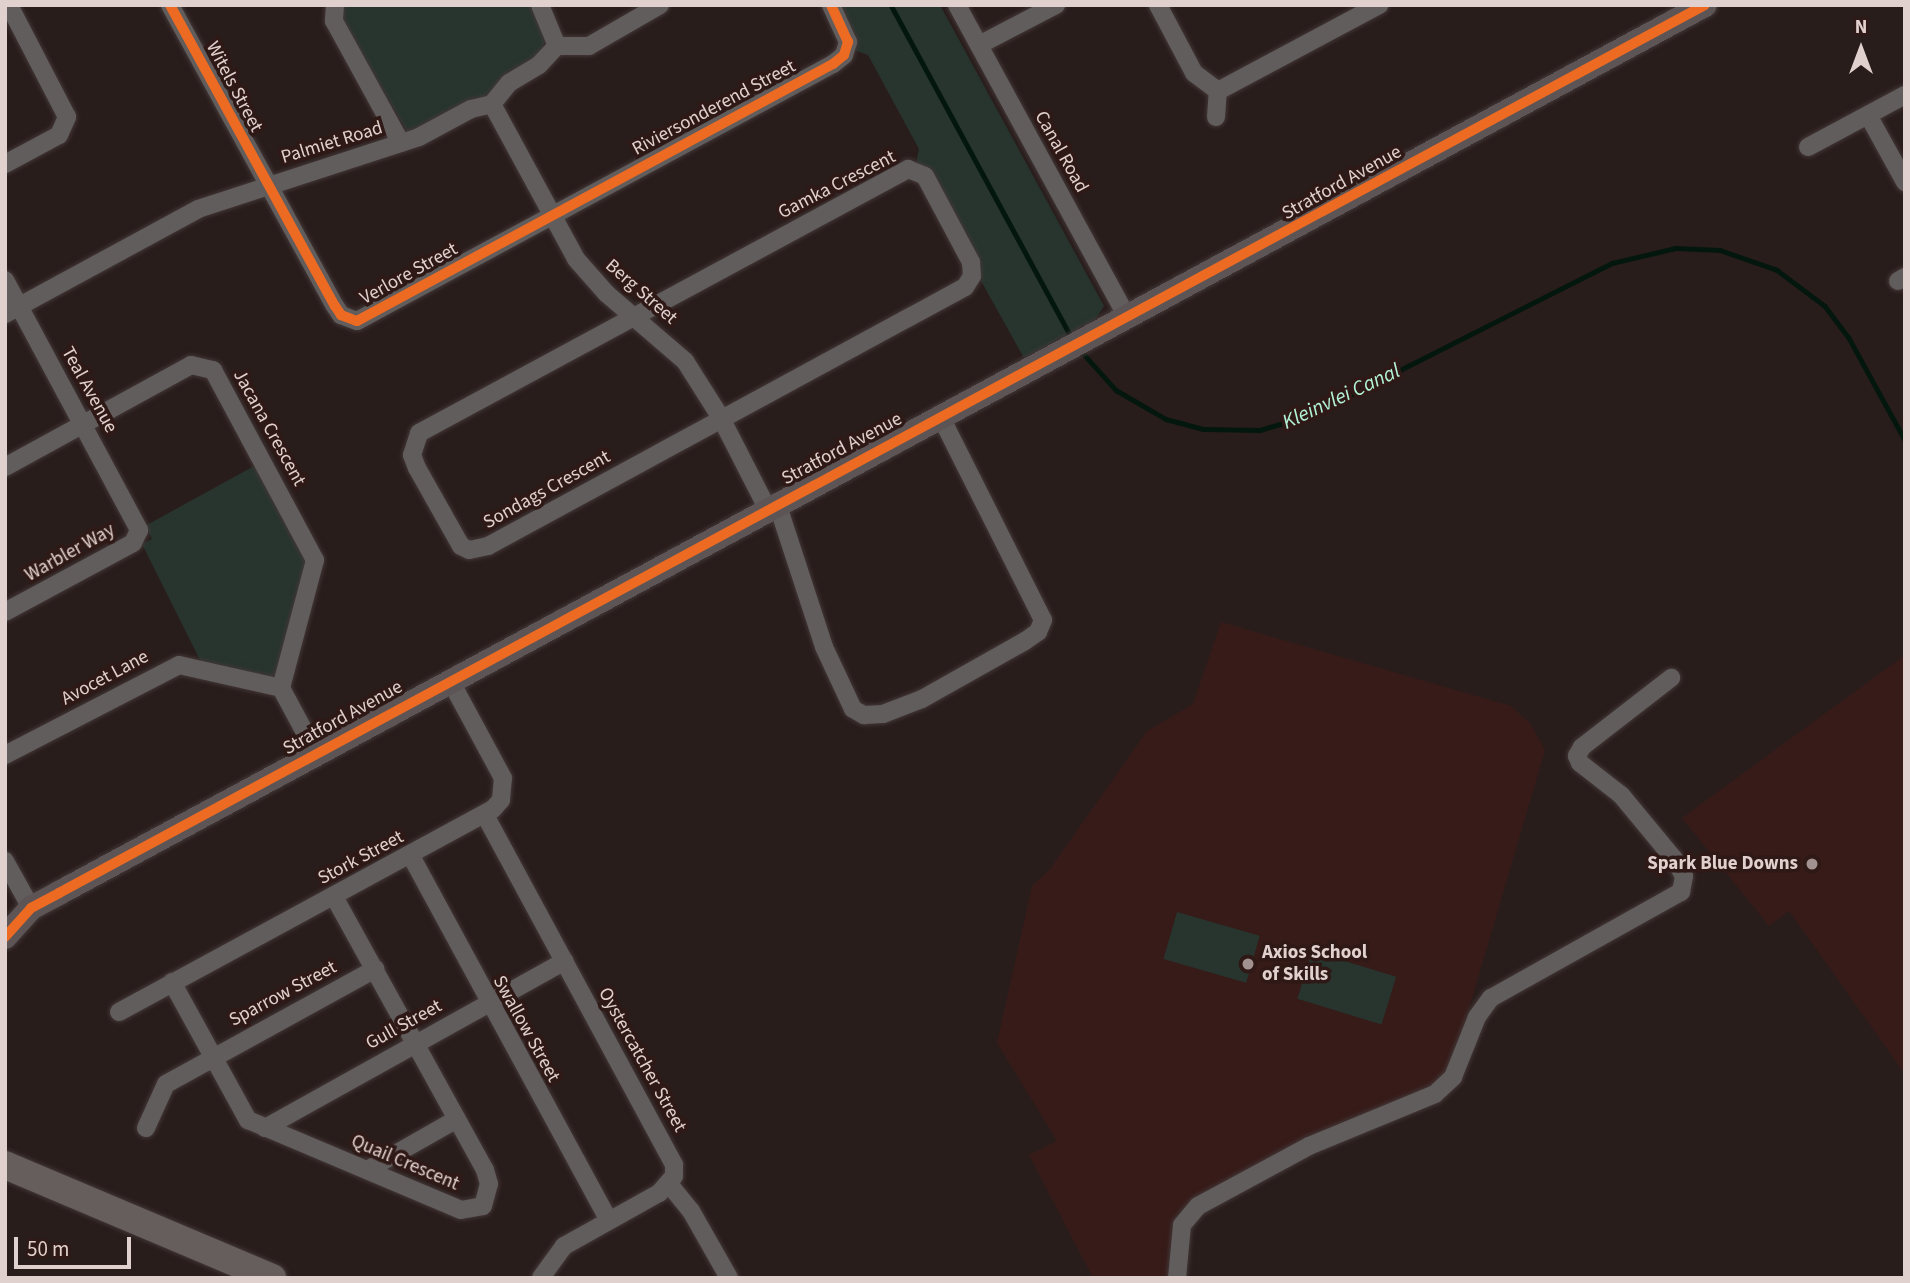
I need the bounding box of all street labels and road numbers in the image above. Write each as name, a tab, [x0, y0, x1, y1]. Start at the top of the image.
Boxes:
street label: Witels Street	[201, 38, 267, 136]
street label: Riviersonderend Street	[628, 55, 800, 161]
street label: Canal Road	[1029, 107, 1093, 197]
street label: Palmiet Road	[278, 117, 386, 169]
street label: Stratford Avenue	[1278, 141, 1406, 225]
street label: Gamka Crescent	[774, 146, 900, 224]
street label: Verlore Street	[356, 238, 462, 310]
street label: Berg Street	[600, 255, 682, 329]
street label: Teal Avenue	[56, 343, 122, 437]
street label: Jacana Crescent	[228, 366, 310, 490]
street label: Stratford Avenue	[778, 408, 906, 490]
street label: Sondags Crescent	[480, 446, 614, 534]
street label: Warbler Way	[21, 519, 119, 587]
street label: Avocet Lane	[57, 645, 153, 711]
street label: Stratford Avenue	[279, 676, 407, 760]
street label: Stork Street	[314, 826, 408, 890]
street label: Sparrow Street	[225, 956, 341, 1032]
street label: Swallow Street	[487, 972, 565, 1086]
street label: Oystercatcher Street	[593, 984, 691, 1136]
street label: Gull Street	[362, 995, 446, 1055]
street label: Quail Crescent	[348, 1130, 462, 1196]

